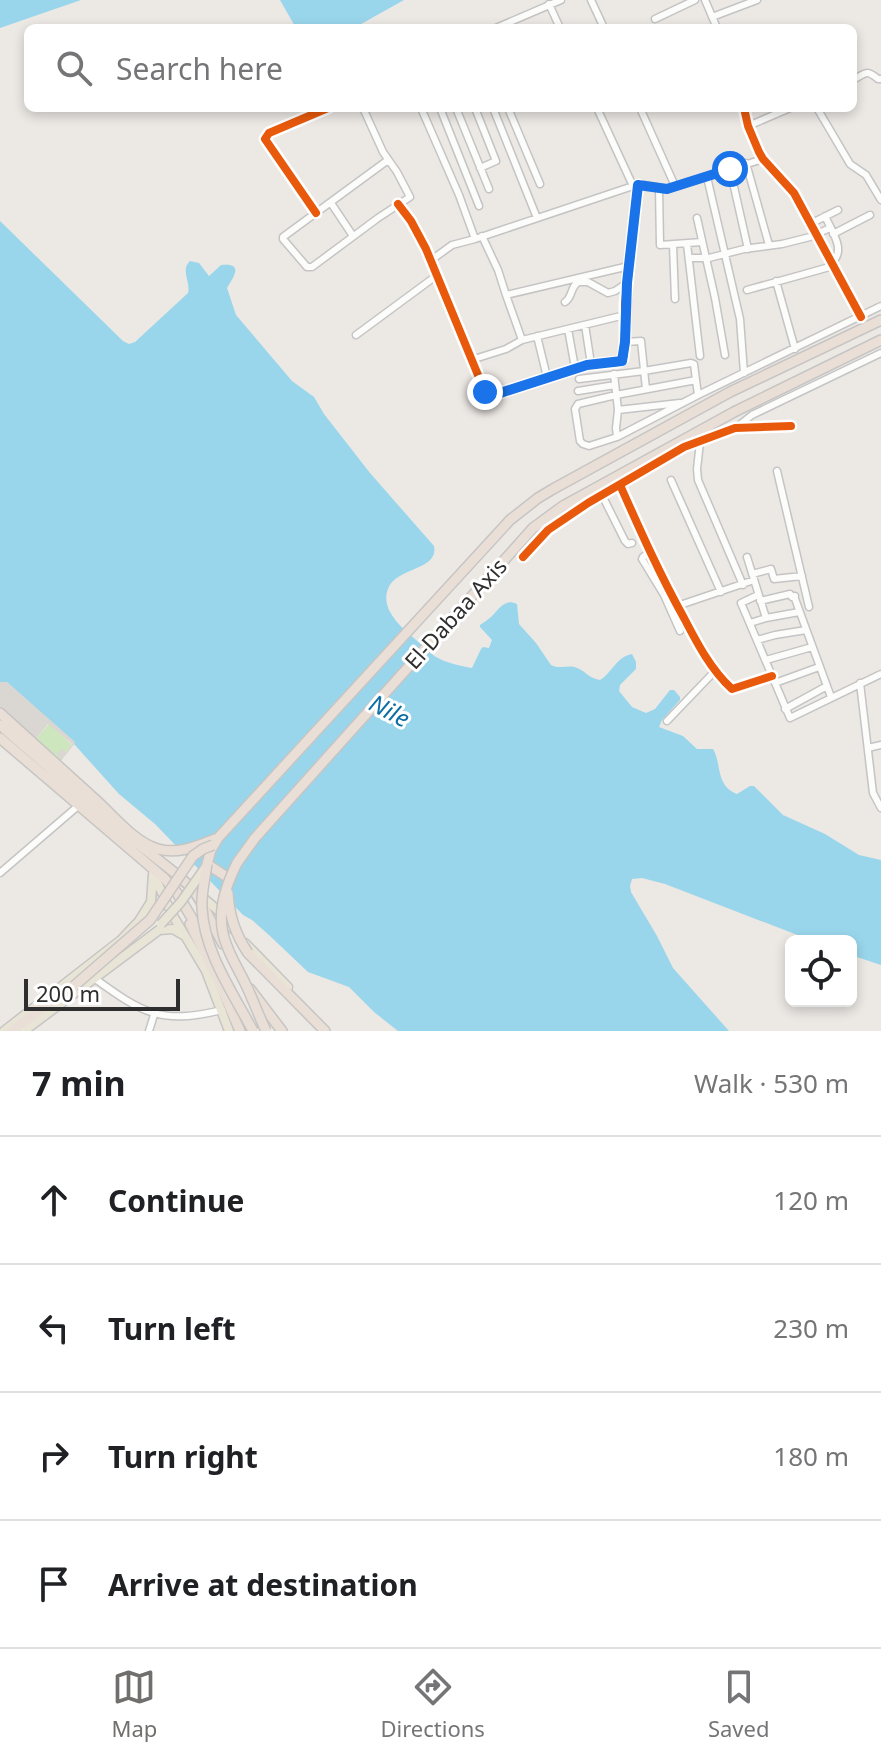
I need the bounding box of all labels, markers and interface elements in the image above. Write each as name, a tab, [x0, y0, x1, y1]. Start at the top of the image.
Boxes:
search box	[24, 24, 857, 112]
icon: search	[52, 46, 96, 90]
text: Search here	[116, 48, 283, 89]
route start	[712, 151, 748, 187]
route end	[467, 374, 503, 410]
street label: El-Dabaa Axis	[397, 551, 513, 675]
water label: Nile	[364, 686, 416, 734]
map controls	[785, 935, 857, 1007]
button: locate	[785, 935, 857, 1007]
scale bar	[24, 975, 180, 1011]
text: 200 m	[36, 978, 100, 1008]
text: 7 min	[32, 1060, 126, 1106]
text: Walk · 530 m	[694, 1065, 849, 1101]
icon: ahead	[32, 1178, 76, 1222]
text: Continue	[108, 1180, 244, 1221]
text: 120 m	[773, 1182, 849, 1218]
icon: left	[32, 1306, 76, 1350]
text: Turn left	[108, 1308, 236, 1349]
text: 230 m	[773, 1310, 849, 1346]
icon: right	[32, 1434, 76, 1478]
text: Turn right	[108, 1436, 258, 1477]
text: 180 m	[773, 1438, 849, 1474]
icon: arrive	[32, 1562, 76, 1606]
text: Arrive at destination	[108, 1564, 418, 1605]
tab: Map	[112, 1665, 157, 1743]
tab: Directions	[380, 1665, 485, 1743]
tab: Saved	[708, 1665, 769, 1743]

